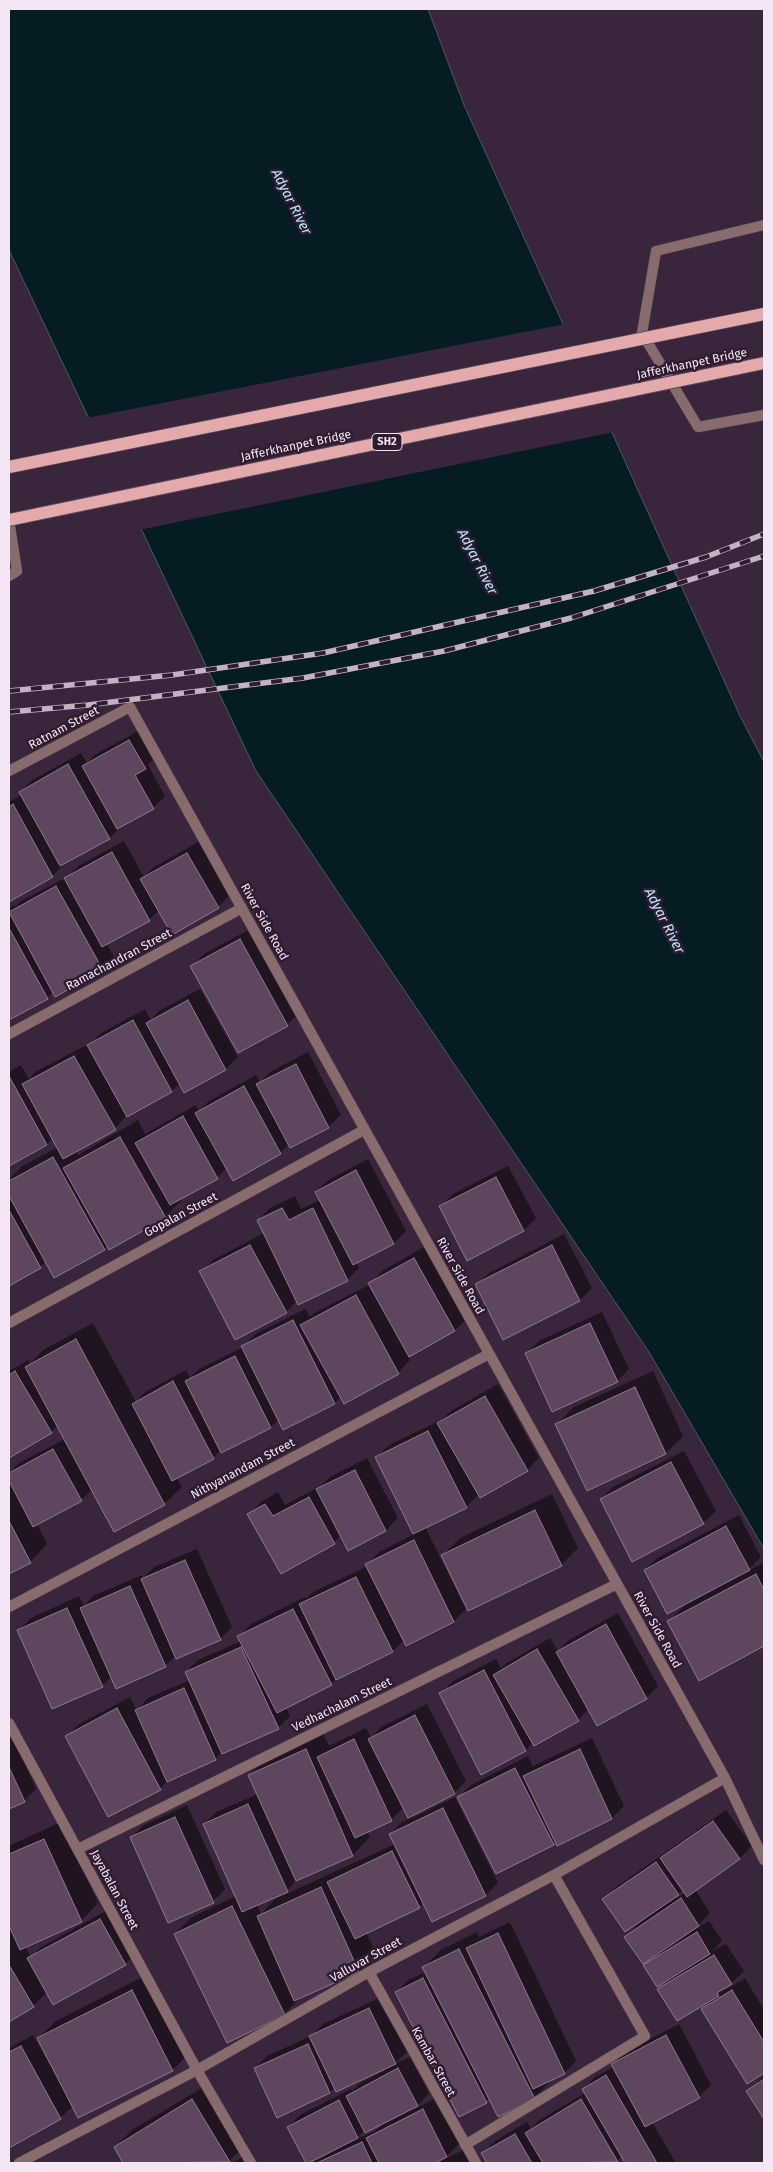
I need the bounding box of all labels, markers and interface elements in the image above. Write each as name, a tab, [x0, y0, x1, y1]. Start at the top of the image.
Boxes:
water label: Adyar River	[267, 166, 315, 238]
street label: Jafferkhanpet Bridge	[636, 345, 748, 383]
street label: Jafferkhanpet Bridge	[240, 427, 352, 465]
road number: SH2	[372, 434, 402, 451]
water label: Adyar River	[453, 526, 501, 598]
street label: Ratnam Street	[26, 703, 102, 753]
street label: River Side Road	[237, 881, 291, 963]
water label: Adyar River	[640, 885, 688, 957]
street label: Ramachandran Street	[64, 926, 174, 994]
street label: Gopalan Street	[142, 1190, 220, 1240]
street label: River Side Road	[433, 1235, 487, 1317]
street label: Nithyanandam Street	[189, 1436, 297, 1502]
street label: River Side Road	[630, 1589, 684, 1671]
street label: Vedhachalam Street	[290, 1675, 394, 1735]
street label: Jayabalan Street	[87, 1848, 141, 1932]
street label: Valluvar Street	[328, 1934, 404, 1986]
street label: Kambar Street	[408, 2025, 458, 2099]

